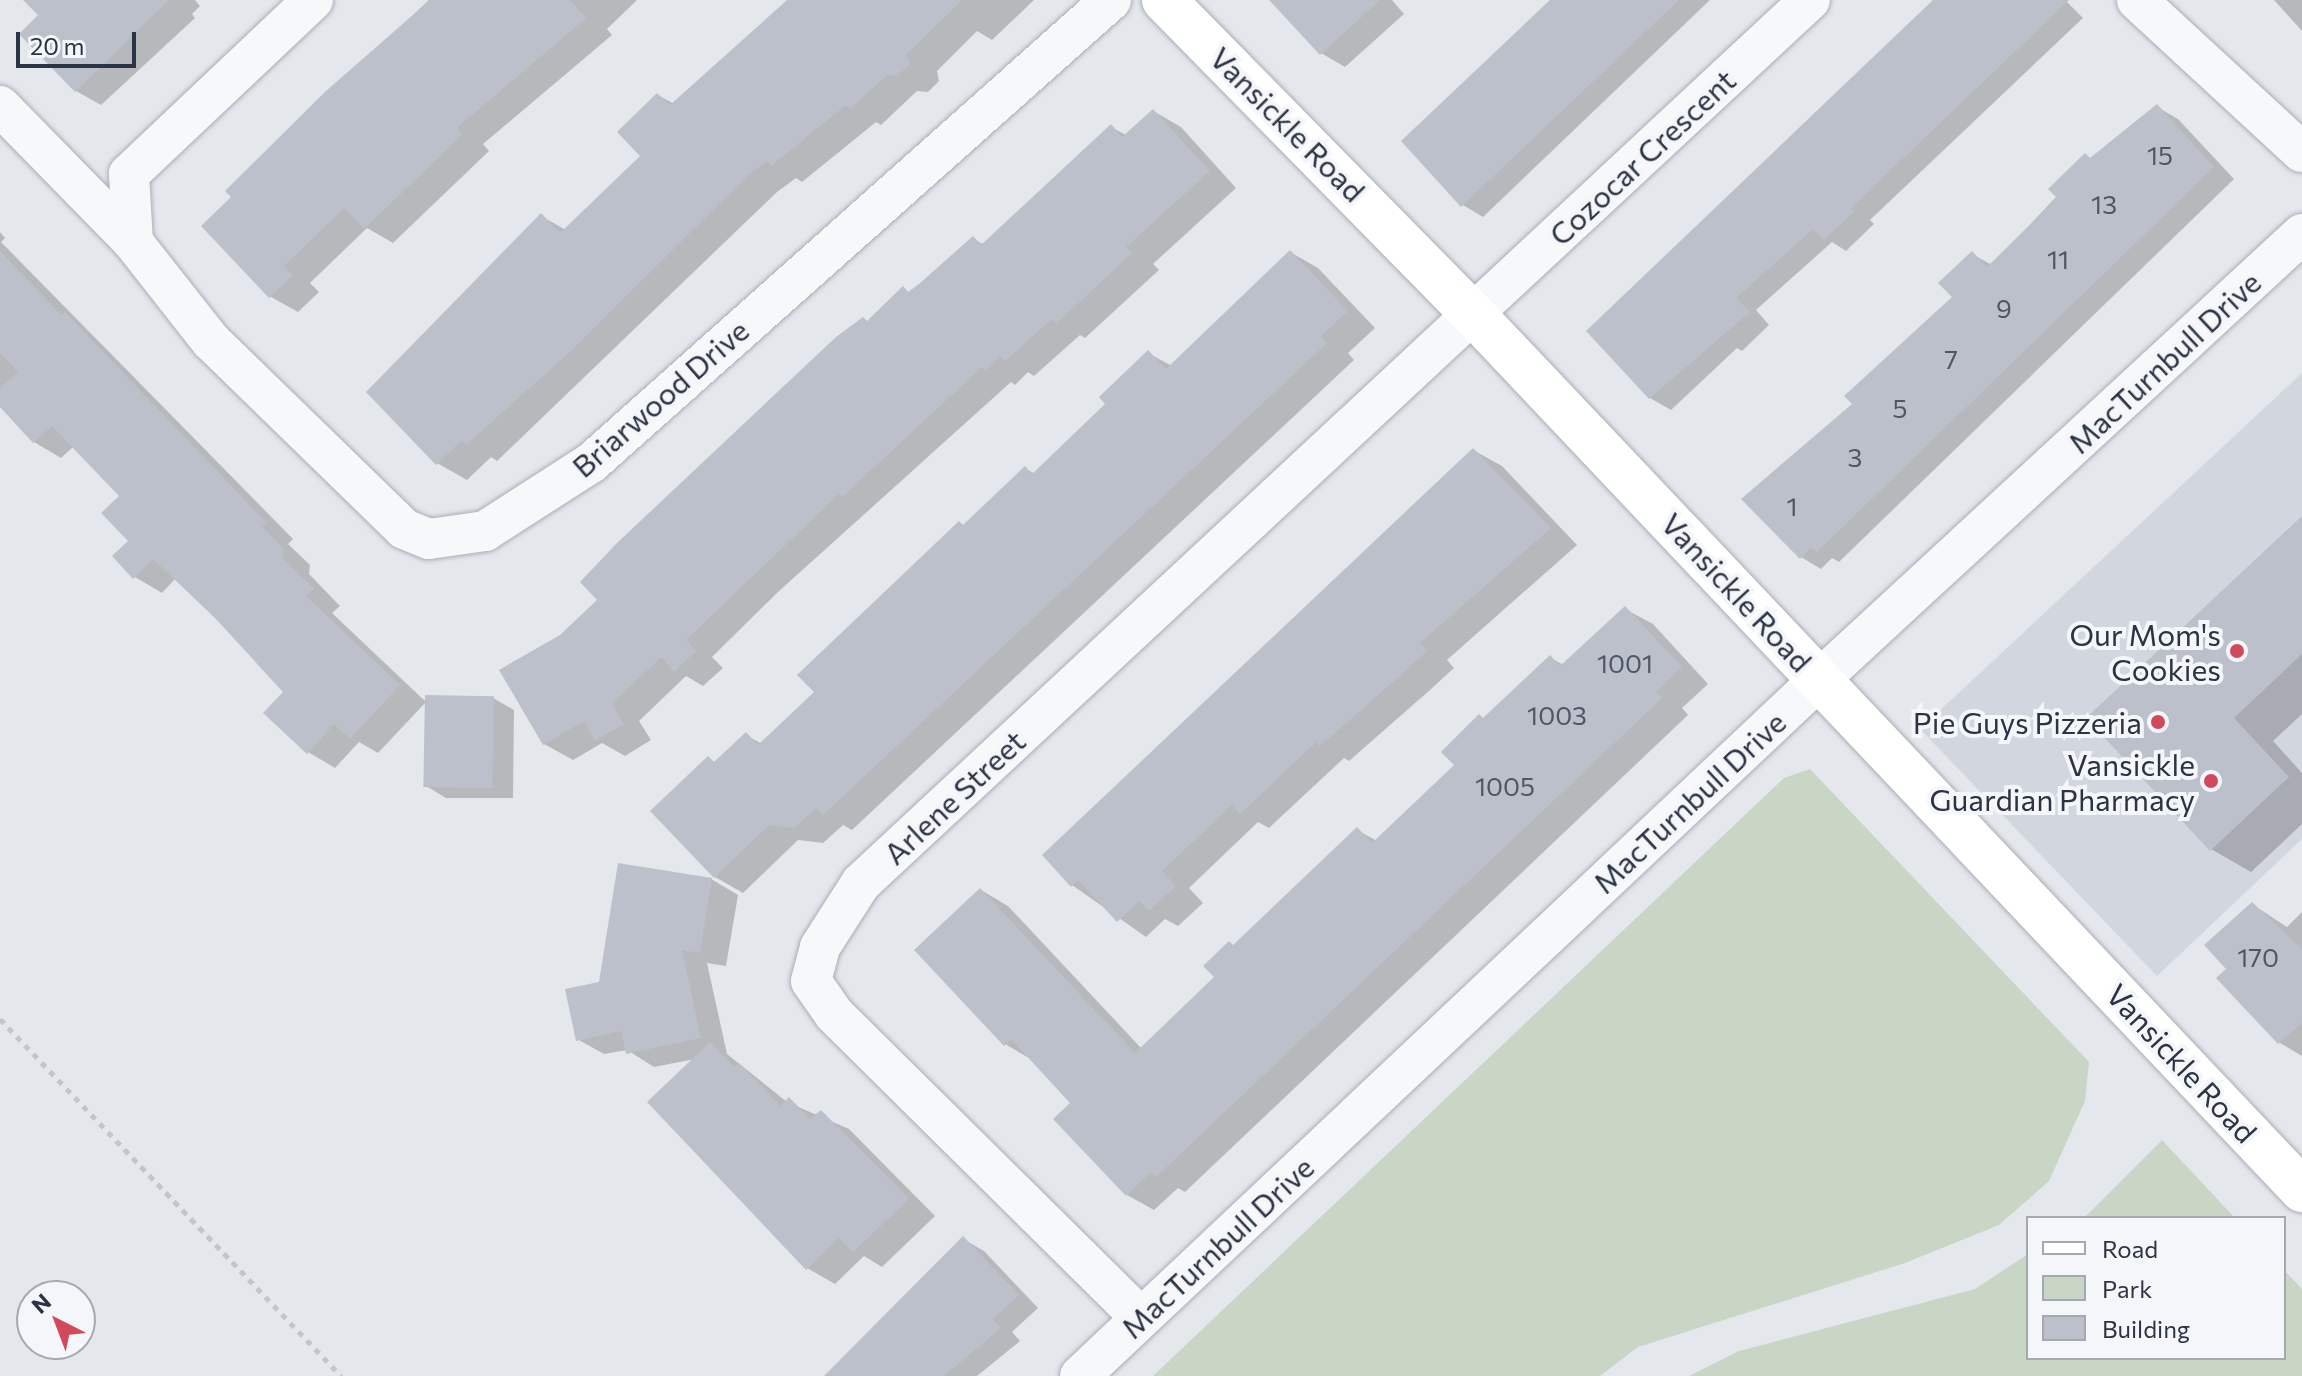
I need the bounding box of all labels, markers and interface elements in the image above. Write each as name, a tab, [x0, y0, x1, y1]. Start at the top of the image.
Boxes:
scale bar	[20, 16, 140, 66]
text: 20 m	[30, 31, 84, 60]
street label: Vansickle Road	[1203, 39, 1373, 209]
street label: Cozocar Crescent	[1542, 62, 1742, 252]
house number: 15	[2147, 139, 2173, 171]
house number: 13	[2091, 188, 2117, 220]
house number: 11	[2047, 243, 2069, 275]
street label: MacTurnbull Drive	[2060, 264, 2268, 460]
house number: 9	[1996, 292, 2012, 324]
street label: Briarwood Drive	[565, 312, 755, 484]
house number: 7	[1944, 343, 1958, 375]
house number: 5	[1893, 392, 1907, 424]
house number: 3	[1848, 441, 1862, 473]
house number: 1	[1786, 490, 1798, 522]
street label: Vansickle Road	[1654, 505, 1820, 679]
place label: Our Mom's Cookies	[2070, 616, 2221, 686]
marker: Our Mom's Cookies	[2228, 642, 2246, 660]
house number: 1001	[1597, 647, 1653, 679]
house number: 1003	[1527, 699, 1587, 731]
street label: MacTurnbull Drive	[1585, 704, 1793, 900]
place label: Pie Guys Pizzeria	[1913, 704, 2142, 740]
marker: Pie Guys Pizzeria	[2149, 713, 2167, 731]
street label: Arlene Street	[876, 723, 1032, 871]
place label: Vansickle Guardian Pharmacy	[1930, 746, 2195, 816]
house number: 1005	[1475, 770, 1535, 802]
marker: Vansickle Guardian Pharmacy	[2202, 772, 2220, 790]
house number: 170	[2237, 941, 2279, 973]
street label: Vansickle Road	[2099, 976, 2265, 1150]
street label: MacTurnbull Drive	[1113, 1149, 1321, 1345]
legend	[2026, 1216, 2286, 1360]
text: Road	[2102, 1234, 2158, 1263]
text: Park	[2102, 1274, 2152, 1303]
north arrow	[16, 1280, 96, 1360]
text: N	[26, 1288, 56, 1319]
text: Building	[2102, 1314, 2190, 1343]

